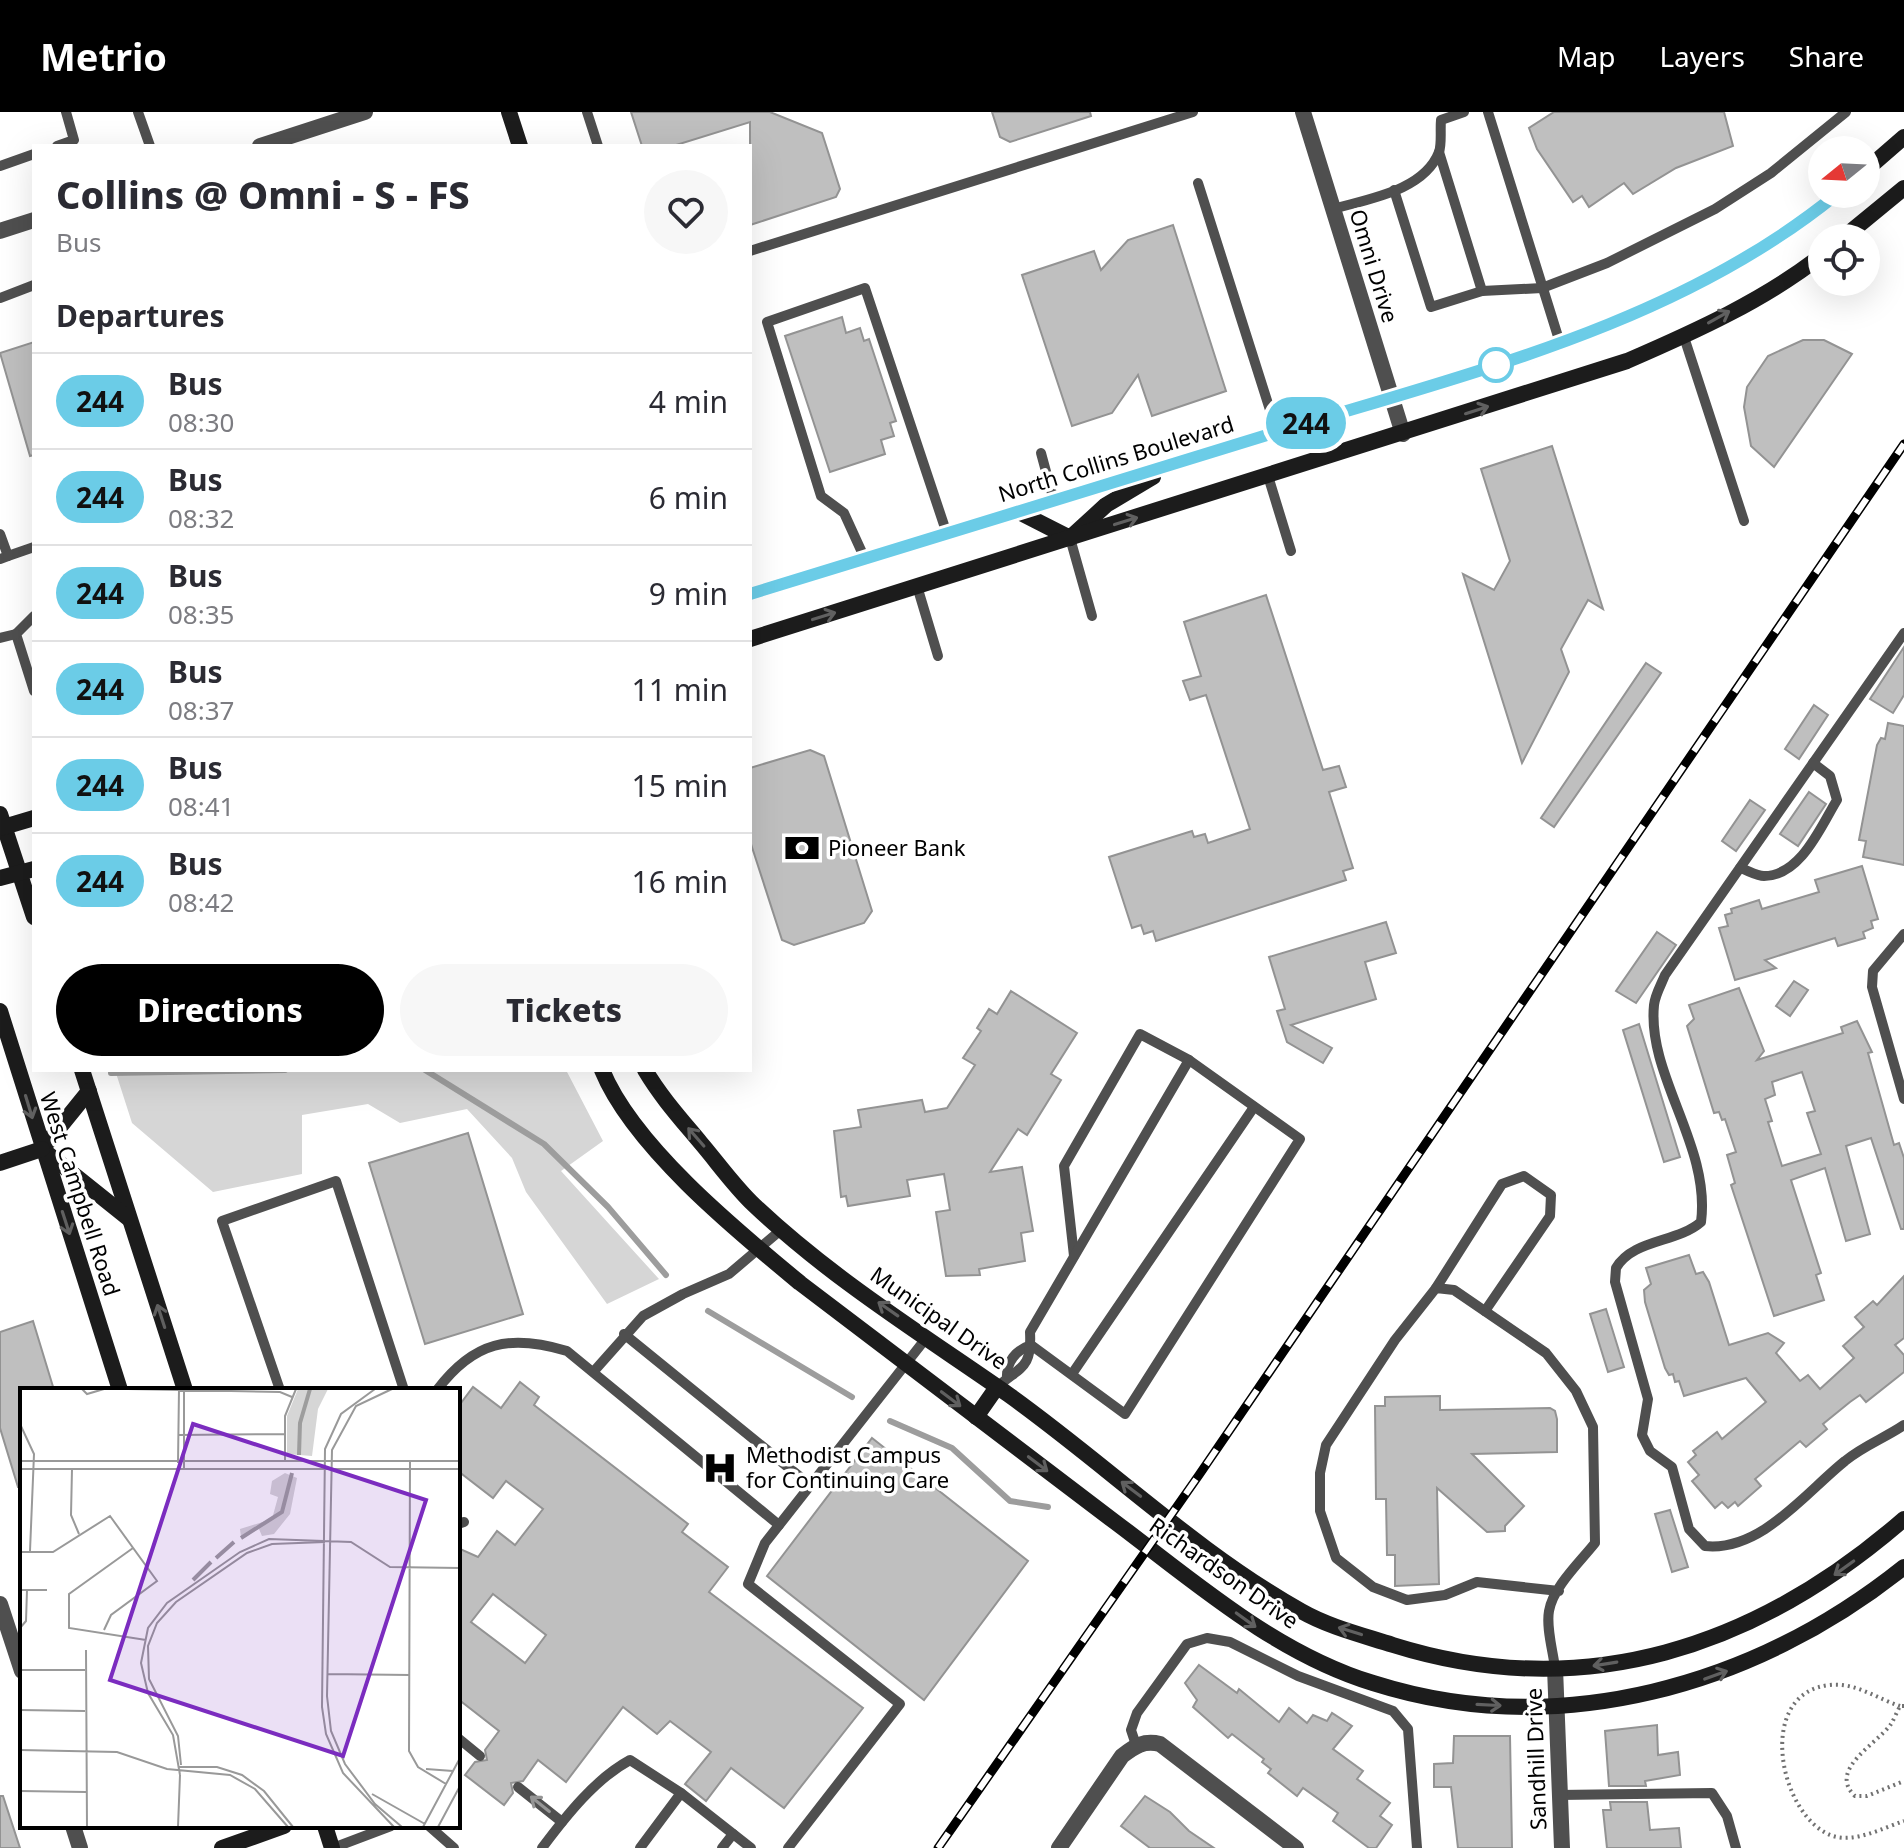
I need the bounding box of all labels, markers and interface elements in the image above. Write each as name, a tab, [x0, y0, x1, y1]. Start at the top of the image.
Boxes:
text: Metrio	[40, 30, 167, 82]
text: Map	[1557, 37, 1615, 75]
text: Layers	[1659, 37, 1745, 75]
text: Share	[1789, 37, 1864, 75]
north arrow	[1808, 136, 1880, 208]
map controls	[1808, 136, 1880, 296]
text: Collins @ Omni - S - FS	[56, 168, 470, 220]
button: heart	[644, 170, 728, 254]
street label: Omni Drive	[1343, 205, 1406, 326]
text: Bus	[56, 224, 101, 260]
button: locate	[1808, 224, 1880, 296]
text: Departures	[56, 295, 225, 336]
one-way arrow	[1707, 309, 1731, 324]
unlabelled marker	[1479, 348, 1513, 382]
text: Bus	[168, 363, 223, 404]
text: 4 min	[649, 381, 728, 422]
text: 244	[76, 382, 124, 420]
line badge: 244	[1260, 397, 1352, 449]
one-way arrow	[1464, 401, 1489, 416]
text: 08:30	[168, 404, 234, 440]
text: 244	[1282, 404, 1330, 442]
street label: North Collins Boulevard	[994, 408, 1237, 508]
text: Bus	[168, 459, 223, 500]
text: 6 min	[649, 477, 728, 518]
text: 244	[76, 478, 124, 516]
text: 08:32	[168, 500, 234, 536]
one-way arrow	[1113, 512, 1138, 527]
text: Bus	[168, 555, 223, 596]
text: 9 min	[649, 573, 728, 614]
text: 244	[76, 574, 124, 612]
text: 08:35	[168, 596, 234, 632]
one-way arrow	[812, 607, 837, 622]
text: Bus	[168, 651, 223, 692]
text: 11 min	[632, 669, 728, 710]
text: 244	[76, 670, 124, 708]
text: 08:37	[168, 692, 234, 728]
text: Bus	[168, 747, 223, 788]
text: 15 min	[632, 765, 728, 806]
text: 244	[76, 766, 124, 804]
text: 08:41	[168, 788, 234, 824]
bank icon: Pioneer Bank	[783, 829, 821, 867]
place label: Pioneer Bank	[828, 832, 966, 862]
text: Bus	[168, 843, 223, 884]
text: 16 min	[632, 861, 728, 902]
text: 244	[76, 862, 124, 900]
text: 08:42	[168, 884, 234, 920]
button: Directions	[56, 964, 384, 1056]
button: Tickets	[400, 964, 728, 1056]
street label: West Campbell Road	[34, 1088, 128, 1300]
one-way arrow	[22, 1093, 37, 1119]
one-way arrow	[687, 1127, 705, 1147]
one-way arrow	[59, 1210, 74, 1236]
street label: Municipal Drive	[865, 1259, 1014, 1376]
one-way arrow	[878, 1301, 900, 1317]
one-way arrow	[153, 1304, 167, 1329]
inset map	[20, 1388, 460, 1828]
one-way arrow	[940, 1390, 961, 1407]
place label: Methodist Campus for Continuing Care	[746, 1439, 949, 1494]
hospital icon: Methodist Campus for Continuing Care	[701, 1449, 739, 1487]
one-way arrow	[1027, 1456, 1049, 1473]
one-way arrow	[1121, 1480, 1143, 1497]
street label: Richardson Drive	[1144, 1510, 1305, 1635]
one-way arrow	[1833, 1560, 1855, 1576]
one-way arrow	[1235, 1612, 1257, 1629]
one-way arrow	[1338, 1623, 1363, 1637]
one-way arrow	[1593, 1657, 1618, 1672]
one-way arrow	[1703, 1667, 1728, 1682]
street label: Sandhill Drive	[1518, 1687, 1552, 1831]
one-way arrow	[1475, 1698, 1502, 1713]
one-way arrow	[530, 1796, 551, 1813]

